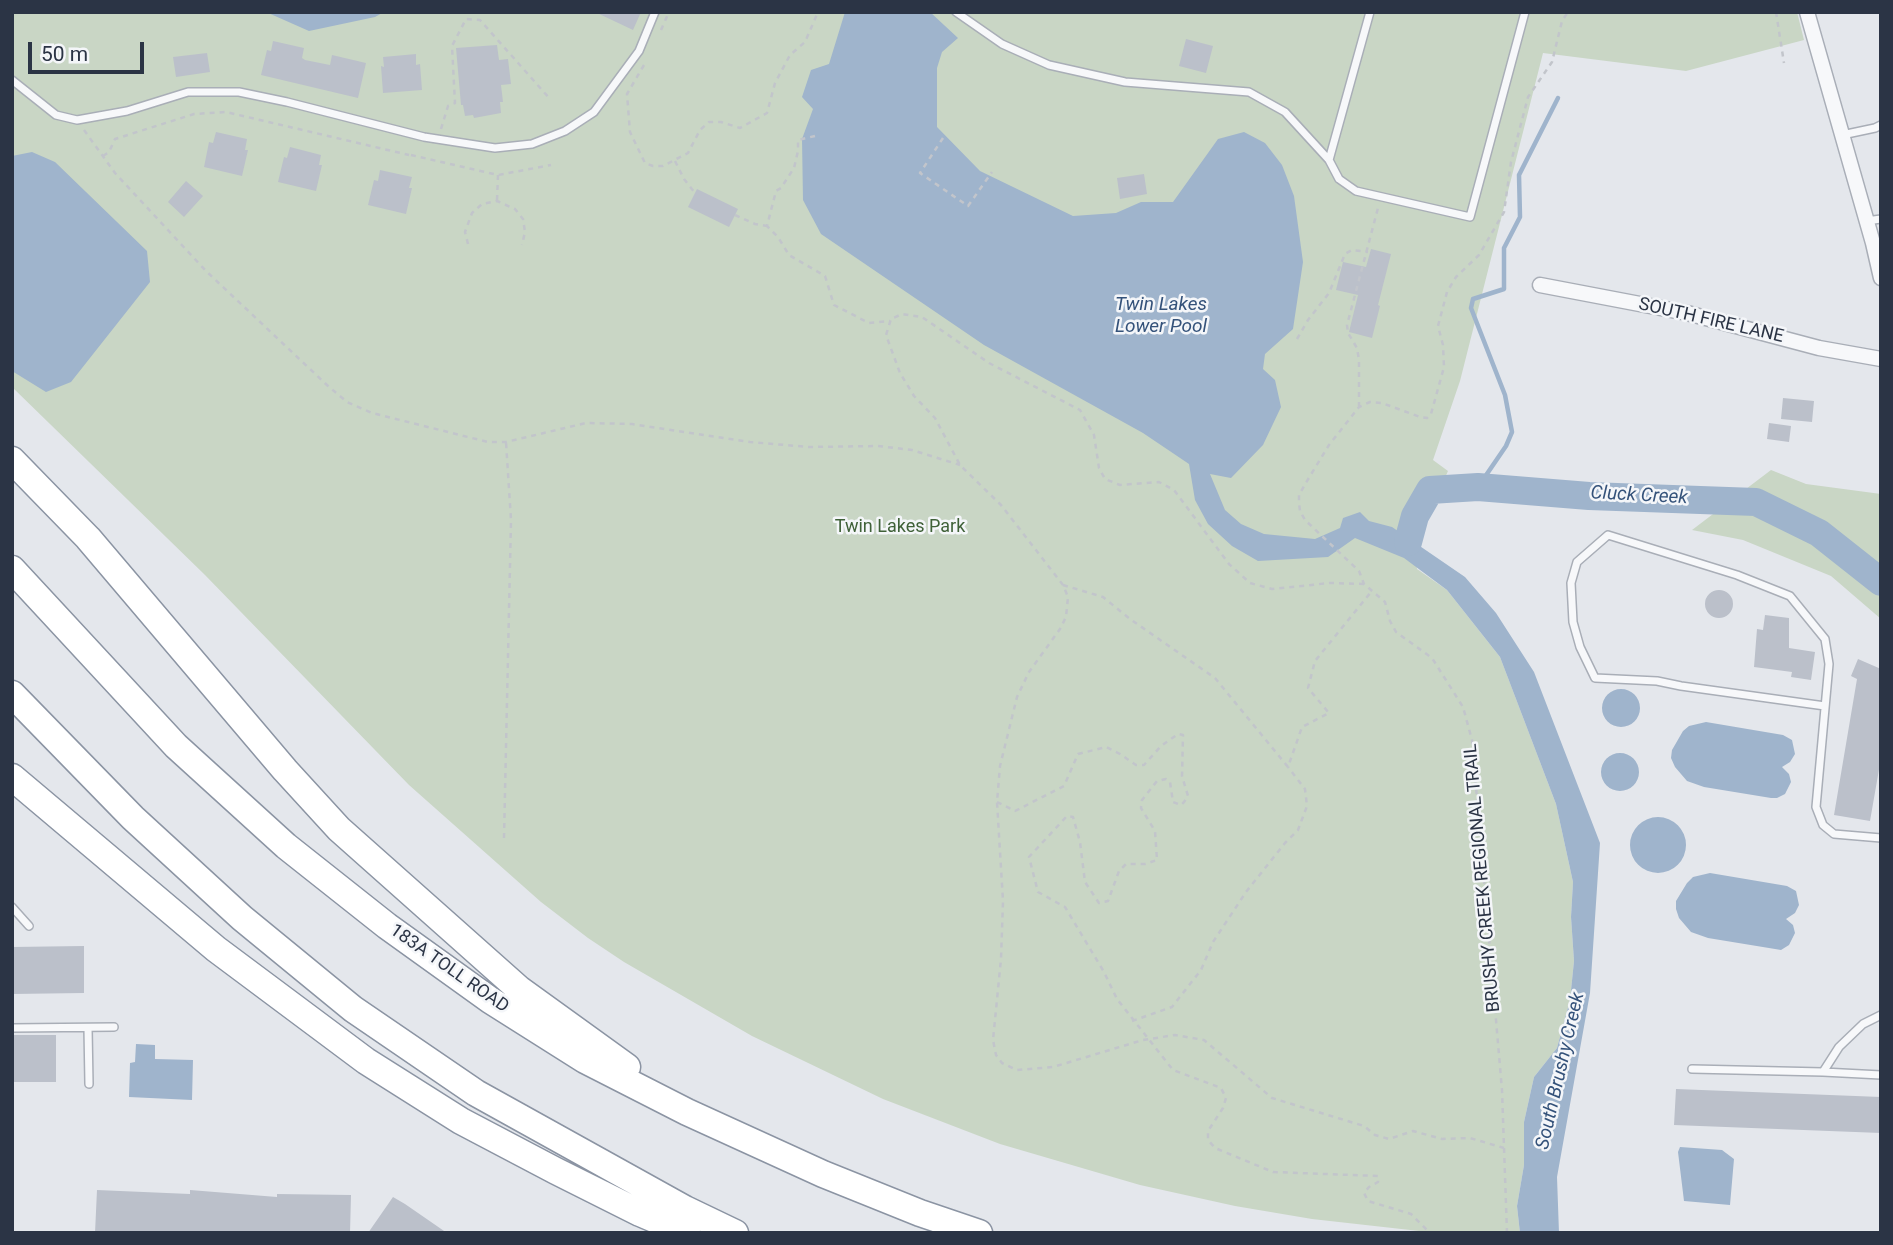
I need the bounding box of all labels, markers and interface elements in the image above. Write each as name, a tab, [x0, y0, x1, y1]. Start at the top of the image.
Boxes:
scale bar	[32, 28, 147, 72]
text: 50 m	[41, 42, 88, 66]
water label: Twin Lakes Lower Pool	[1115, 294, 1207, 338]
street label: SOUTH FIRE LANE	[1636, 294, 1786, 348]
water label: Cluck Creek	[1590, 482, 1688, 510]
park label: Twin Lakes Park	[835, 516, 965, 538]
street label: BRUSHY CREEK REGIONAL TRAIL	[1460, 743, 1506, 1013]
street label: 183A TOLL ROAD	[385, 920, 513, 1018]
water label: South Brushy Creek	[1532, 990, 1590, 1152]

